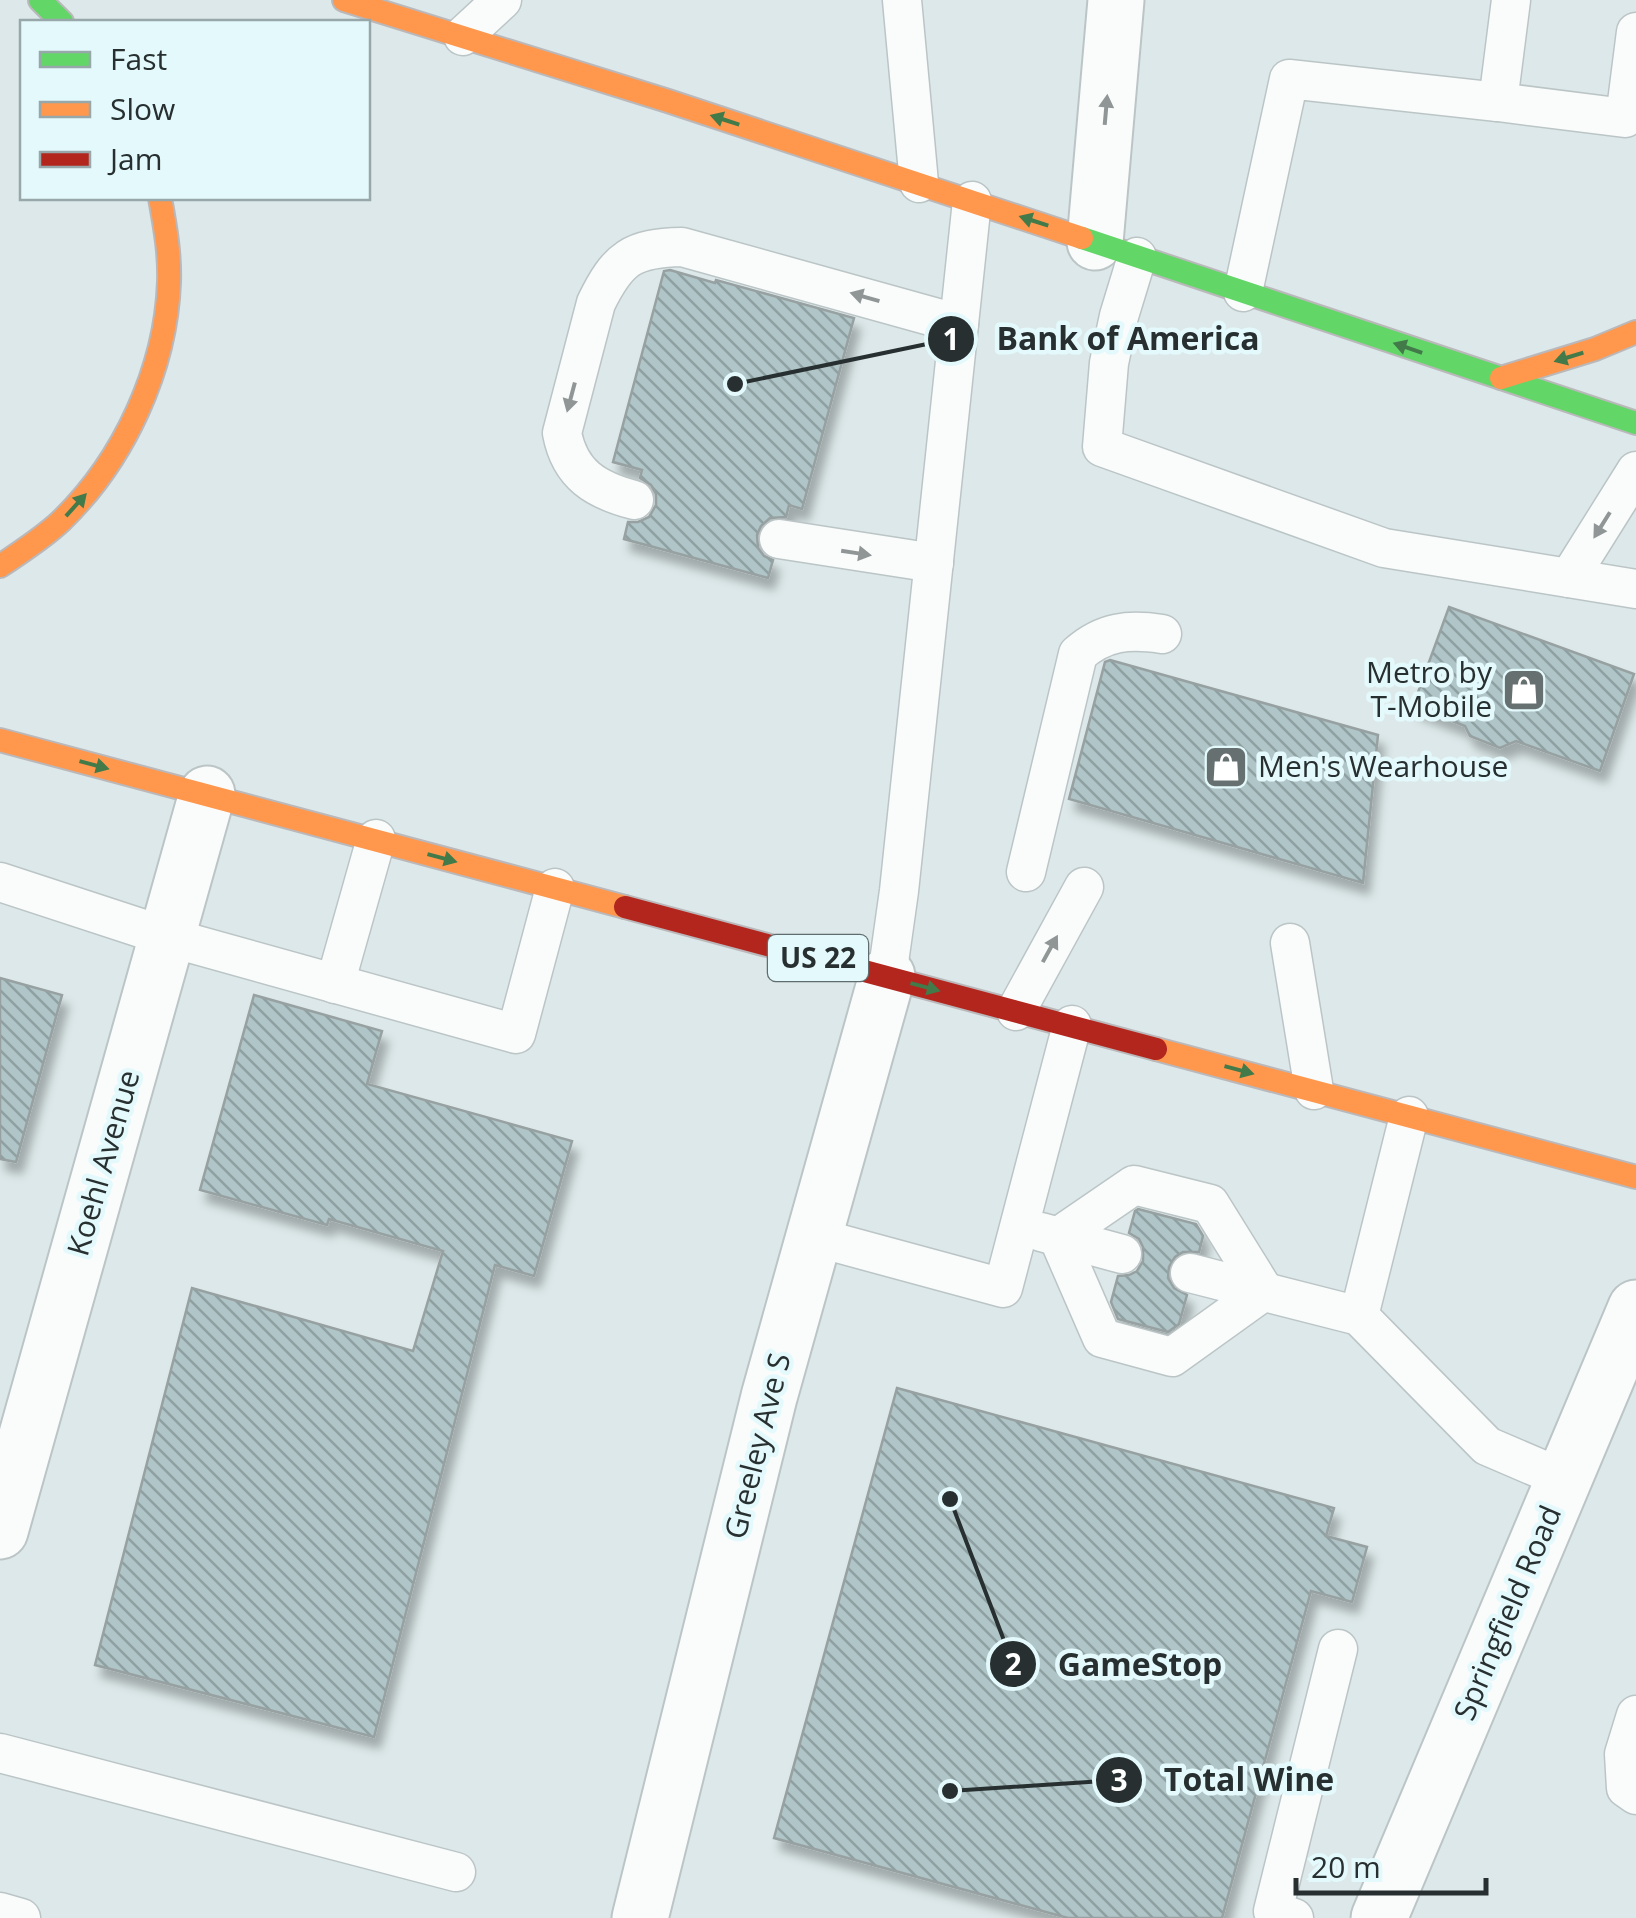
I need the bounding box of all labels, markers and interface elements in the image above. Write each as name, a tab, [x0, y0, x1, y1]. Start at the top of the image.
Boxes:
legend	[20, 20, 370, 200]
text: Fast	[110, 38, 167, 79]
text: Slow	[110, 88, 175, 129]
one-way arrow	[1099, 93, 1115, 125]
one-way arrow	[710, 112, 740, 127]
text: Jam	[107, 138, 163, 179]
one-way arrow	[1018, 213, 1048, 228]
one-way arrow	[849, 289, 880, 305]
callout: Bank of America	[926, 308, 1279, 370]
text: Bank of America	[996, 316, 1260, 359]
text: 1	[942, 318, 960, 359]
one-way arrow	[1393, 339, 1423, 354]
one-way arrow	[1553, 350, 1584, 365]
one-way arrow	[563, 382, 578, 413]
one-way arrow	[64, 493, 87, 517]
one-way arrow	[1594, 511, 1612, 538]
one-way arrow	[841, 546, 873, 561]
place label: Metro by T-Mobile	[1366, 651, 1493, 726]
shop icon: Metro by T-Mobile	[1501, 667, 1547, 713]
shop icon: Men's Wearhouse	[1203, 744, 1249, 790]
place label: Men's Wearhouse	[1258, 745, 1508, 786]
one-way arrow	[79, 757, 110, 773]
one-way arrow	[427, 850, 458, 866]
road number: US 22	[768, 935, 868, 981]
one-way arrow	[1040, 935, 1058, 963]
one-way arrow	[910, 979, 941, 995]
one-way arrow	[1224, 1063, 1255, 1079]
street label: Koehl Avenue	[56, 1065, 149, 1260]
street label: Greeley Ave S	[714, 1348, 799, 1543]
street label: Springfield Road	[1443, 1499, 1570, 1726]
callout: GameStop	[988, 1633, 1242, 1695]
text: GameStop	[1058, 1642, 1222, 1685]
text: 2	[1004, 1643, 1022, 1684]
callout: Total Wine	[1094, 1749, 1355, 1811]
text: Total Wine	[1164, 1757, 1334, 1800]
text: 3	[1110, 1759, 1128, 1800]
scale bar	[1296, 1833, 1486, 1895]
text: 20 m	[1311, 1846, 1381, 1887]

